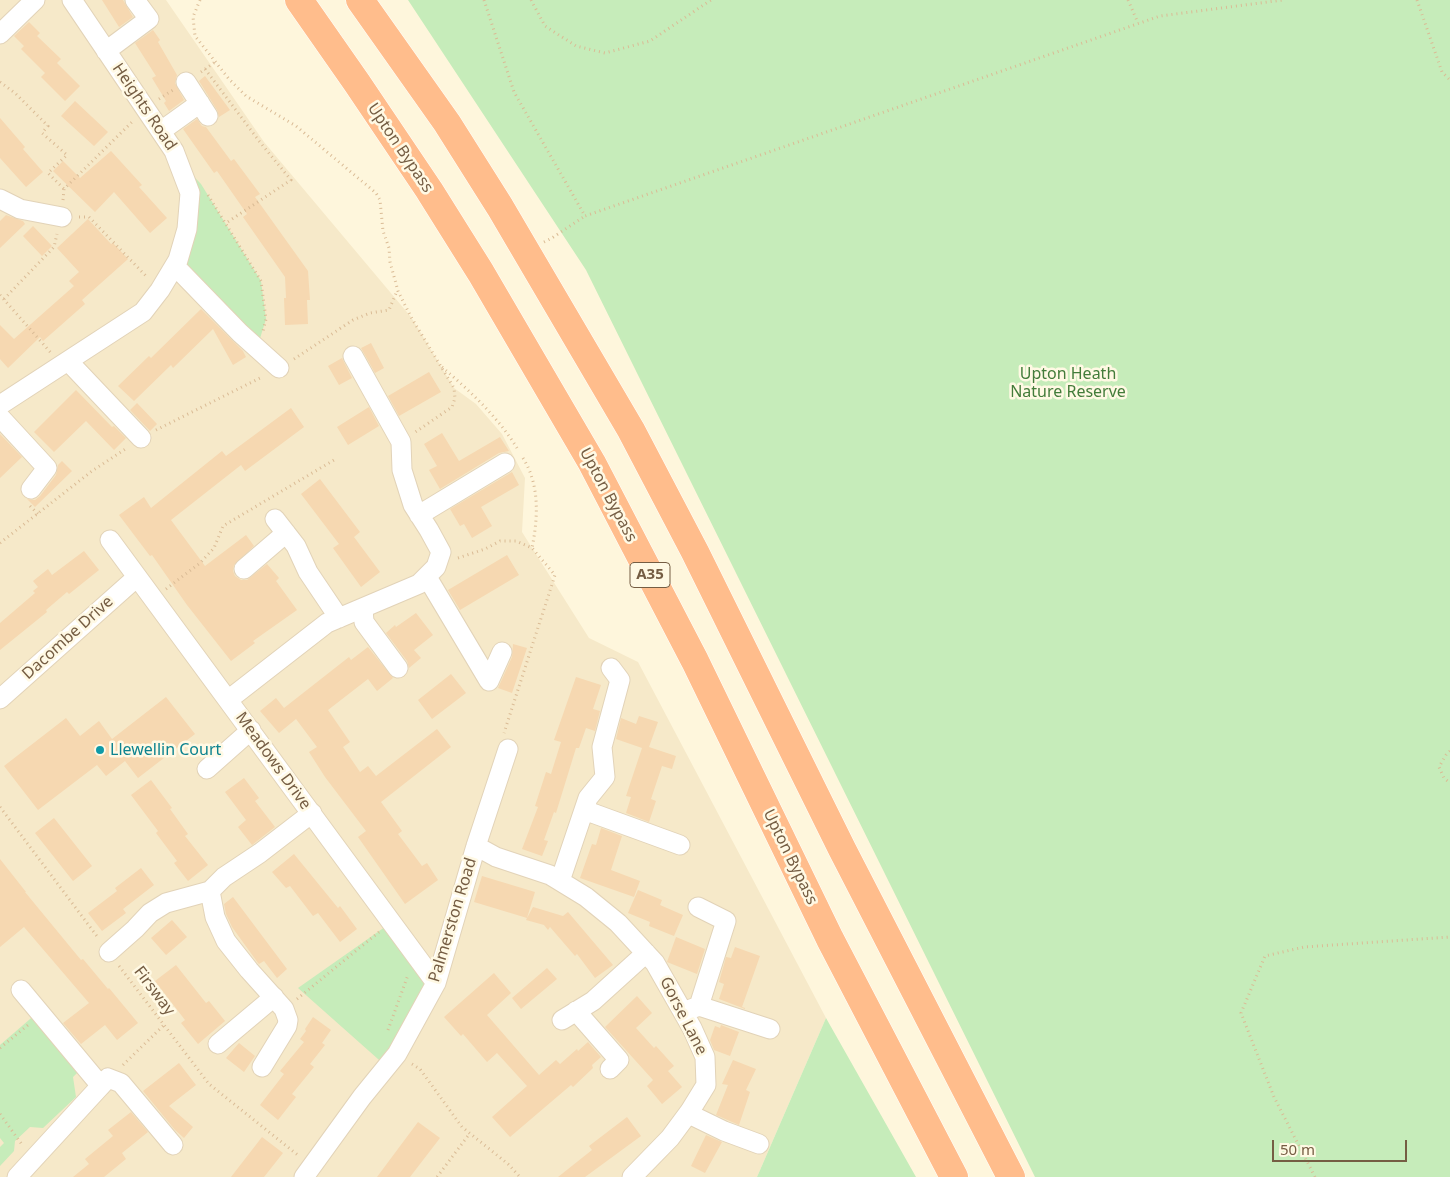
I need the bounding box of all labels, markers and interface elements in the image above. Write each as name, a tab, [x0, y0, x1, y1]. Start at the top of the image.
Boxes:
street label: Heights Road	[108, 60, 180, 154]
street label: Upton Bypass	[363, 100, 437, 196]
park label: Upton Heath Nature Reserve	[1010, 364, 1126, 402]
street label: Upton Bypass	[575, 445, 641, 545]
road number: A35	[630, 562, 670, 588]
street label: Dacombe Drive	[19, 592, 117, 684]
street label: Meadows Drive	[231, 709, 315, 813]
place label: Llewellin Court	[110, 740, 221, 760]
marker: Llewellin Court	[94, 744, 106, 756]
street label: Upton Bypass	[759, 806, 821, 908]
street label: Palmerston Road	[425, 856, 481, 984]
street label: Firsway	[129, 963, 179, 1019]
street label: Gorse Lane	[655, 974, 711, 1058]
scale bar	[1275, 1130, 1410, 1162]
text: 50 m	[1280, 1139, 1315, 1159]

